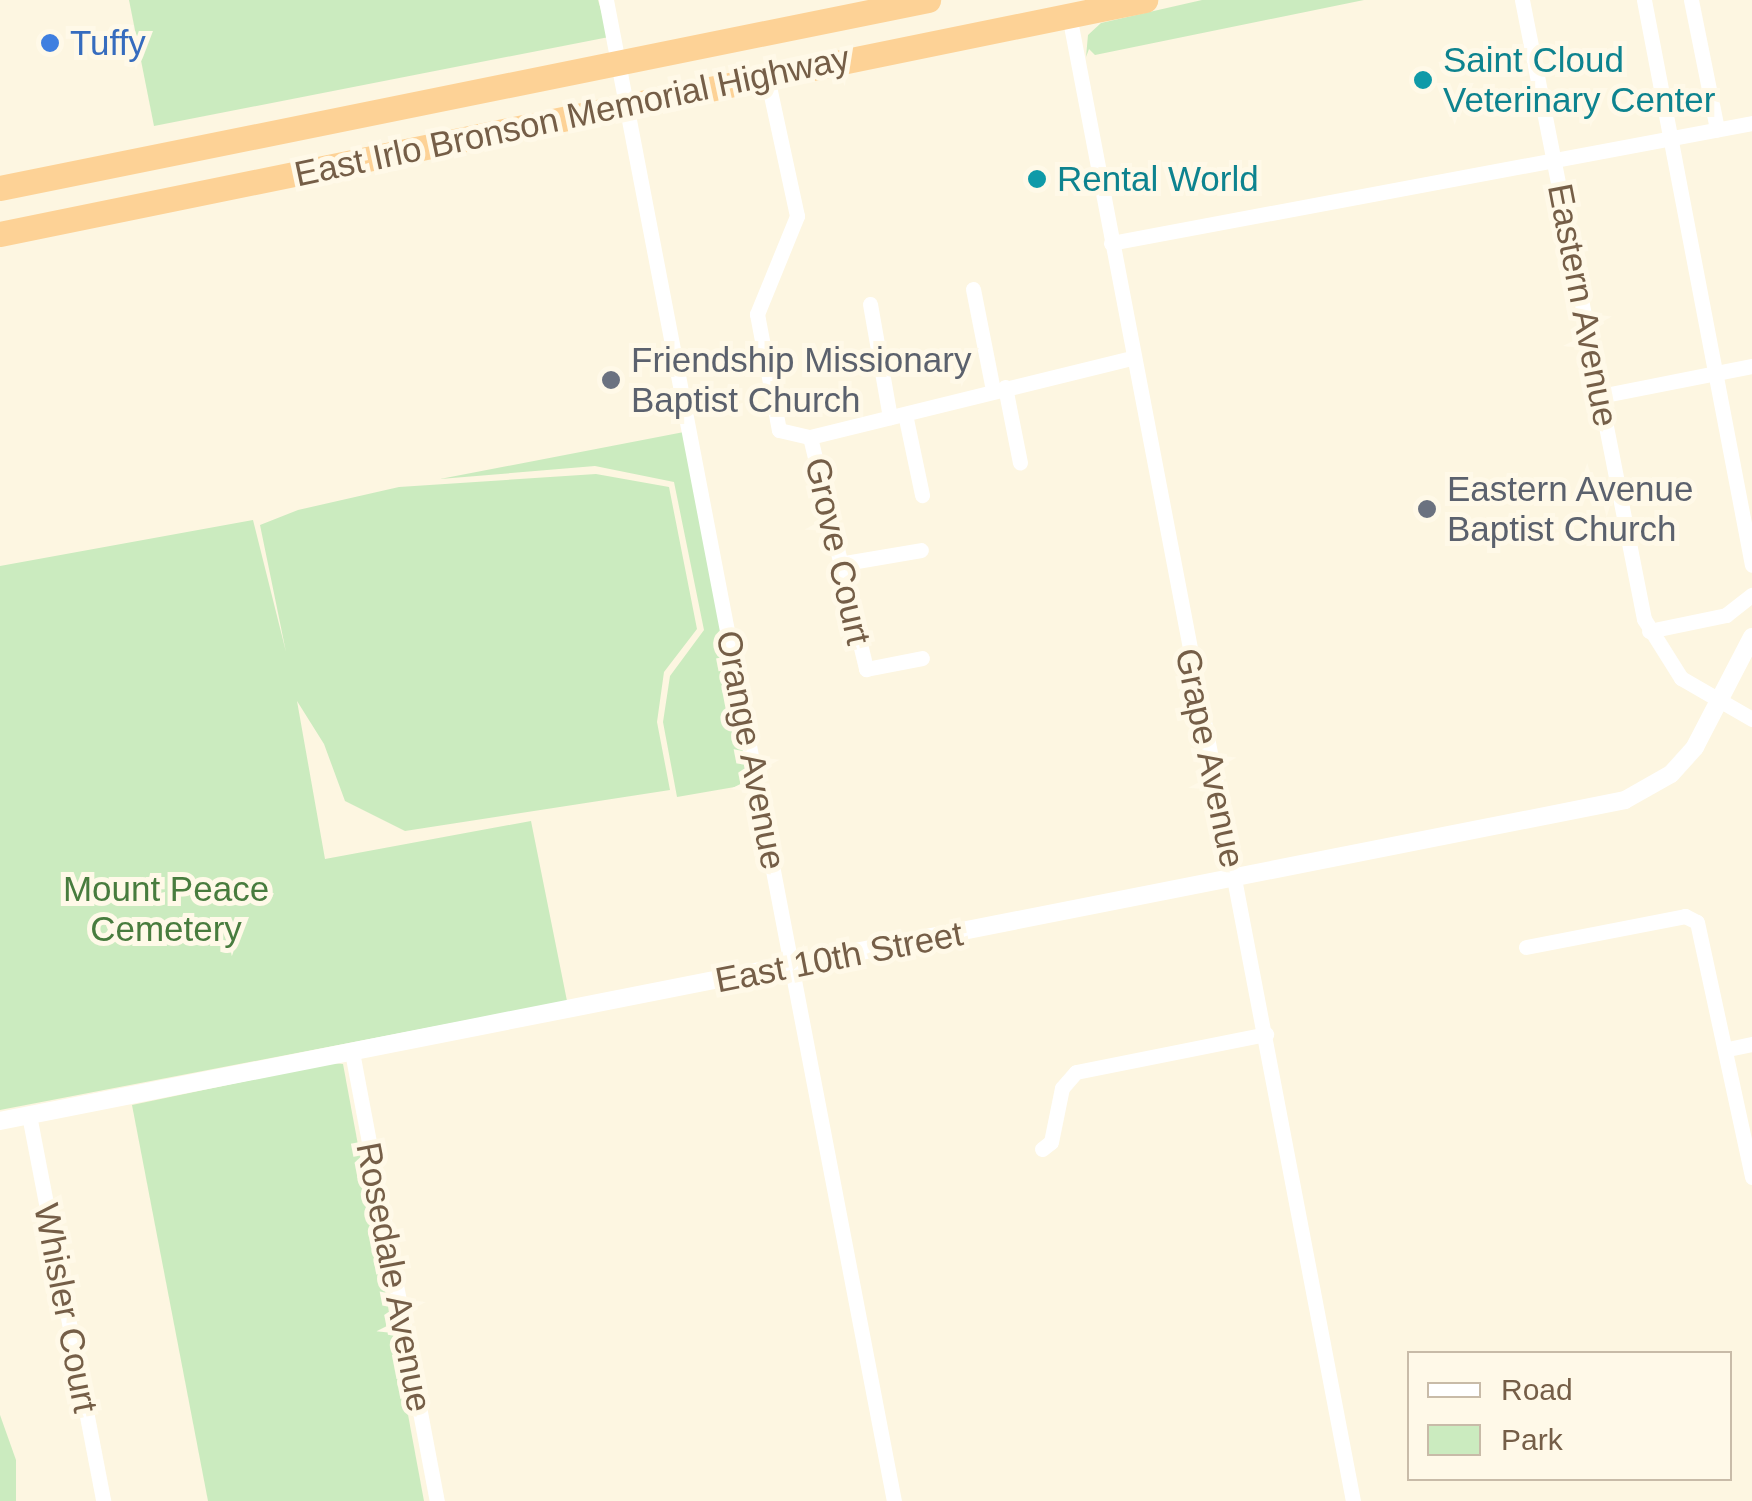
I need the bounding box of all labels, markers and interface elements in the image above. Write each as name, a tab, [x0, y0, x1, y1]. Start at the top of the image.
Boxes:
place label: Tuffy	[70, 22, 146, 64]
marker: Tuffy	[39, 32, 61, 54]
street label: East Irlo Bronson Memorial Highway	[291, 37, 853, 195]
place label: Saint Cloud Veterinary Center	[1443, 39, 1715, 121]
marker: Saint Cloud Veterinary Center	[1412, 69, 1434, 91]
place label: Rental World	[1057, 158, 1259, 200]
marker: Rental World	[1026, 168, 1048, 190]
street label: Eastern Avenue	[1539, 179, 1627, 431]
place label: Friendship Missionary Baptist Church	[631, 339, 971, 421]
marker: Friendship Missionary Baptist Church	[600, 369, 622, 391]
street label: Grove Court	[796, 453, 880, 649]
place label: Eastern Avenue Baptist Church	[1447, 468, 1695, 550]
marker: Eastern Avenue Baptist Church	[1416, 498, 1438, 520]
street label: Orange Avenue	[707, 626, 795, 874]
street label: Grape Avenue	[1166, 644, 1254, 872]
park label: Mount Peace Cemetery	[63, 868, 269, 950]
street label: East 10th Street	[712, 912, 966, 1002]
street label: Rosedale Avenue	[347, 1138, 441, 1416]
street label: Whisler Court	[25, 1200, 107, 1416]
legend	[1407, 1351, 1732, 1481]
text: Road	[1501, 1373, 1573, 1406]
text: Park	[1501, 1423, 1563, 1456]

